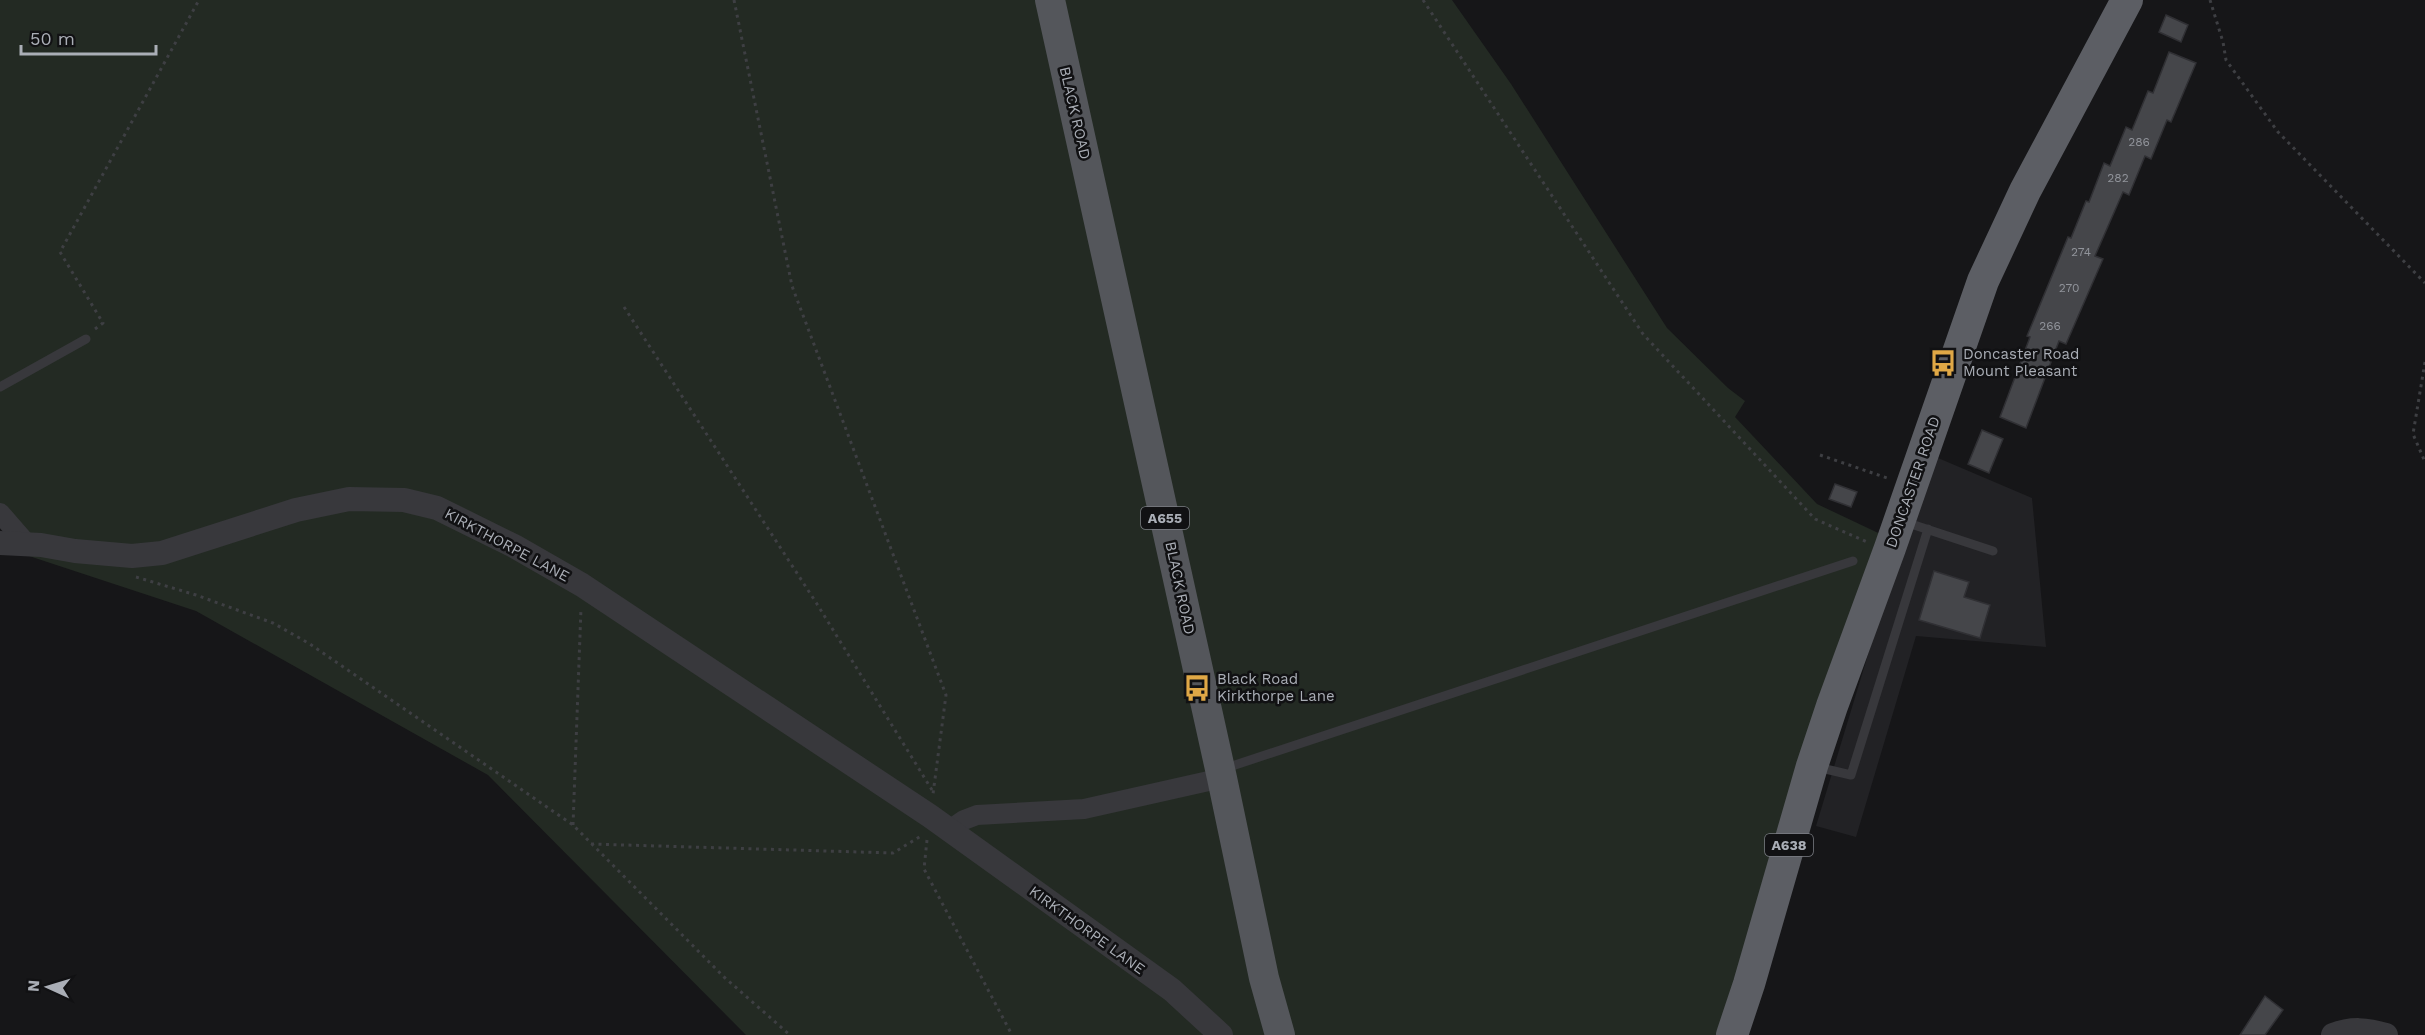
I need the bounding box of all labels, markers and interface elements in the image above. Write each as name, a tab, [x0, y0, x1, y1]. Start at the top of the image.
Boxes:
scale bar	[21, 18, 156, 56]
text: 50 m	[30, 28, 75, 49]
street label: BLACK ROAD	[1056, 65, 1094, 161]
house number: 286	[2128, 135, 2150, 149]
house number: 282	[2107, 171, 2129, 185]
house number: 274	[2071, 245, 2091, 259]
house number: 270	[2059, 281, 2079, 295]
house number: 266	[2039, 319, 2061, 333]
place label: Doncaster Road Mount Pleasant	[1963, 345, 2079, 380]
bus stop icon: Doncaster Road Mount Pleasant	[1928, 348, 1958, 378]
street label: DONCASTER ROAD	[1882, 414, 1944, 550]
street label: KIRKTHORPE LANE	[442, 505, 572, 585]
road number: A655	[1141, 507, 1189, 529]
street label: BLACK ROAD	[1161, 540, 1199, 636]
place label: Black Road Kirkthorpe Lane	[1217, 670, 1335, 705]
bus stop icon: Black Road Kirkthorpe Lane	[1182, 673, 1212, 703]
road number: A638	[1765, 834, 1813, 856]
street label: KIRKTHORPE LANE	[1026, 882, 1148, 978]
north arrow	[18, 957, 78, 1017]
text: N	[24, 979, 43, 993]

